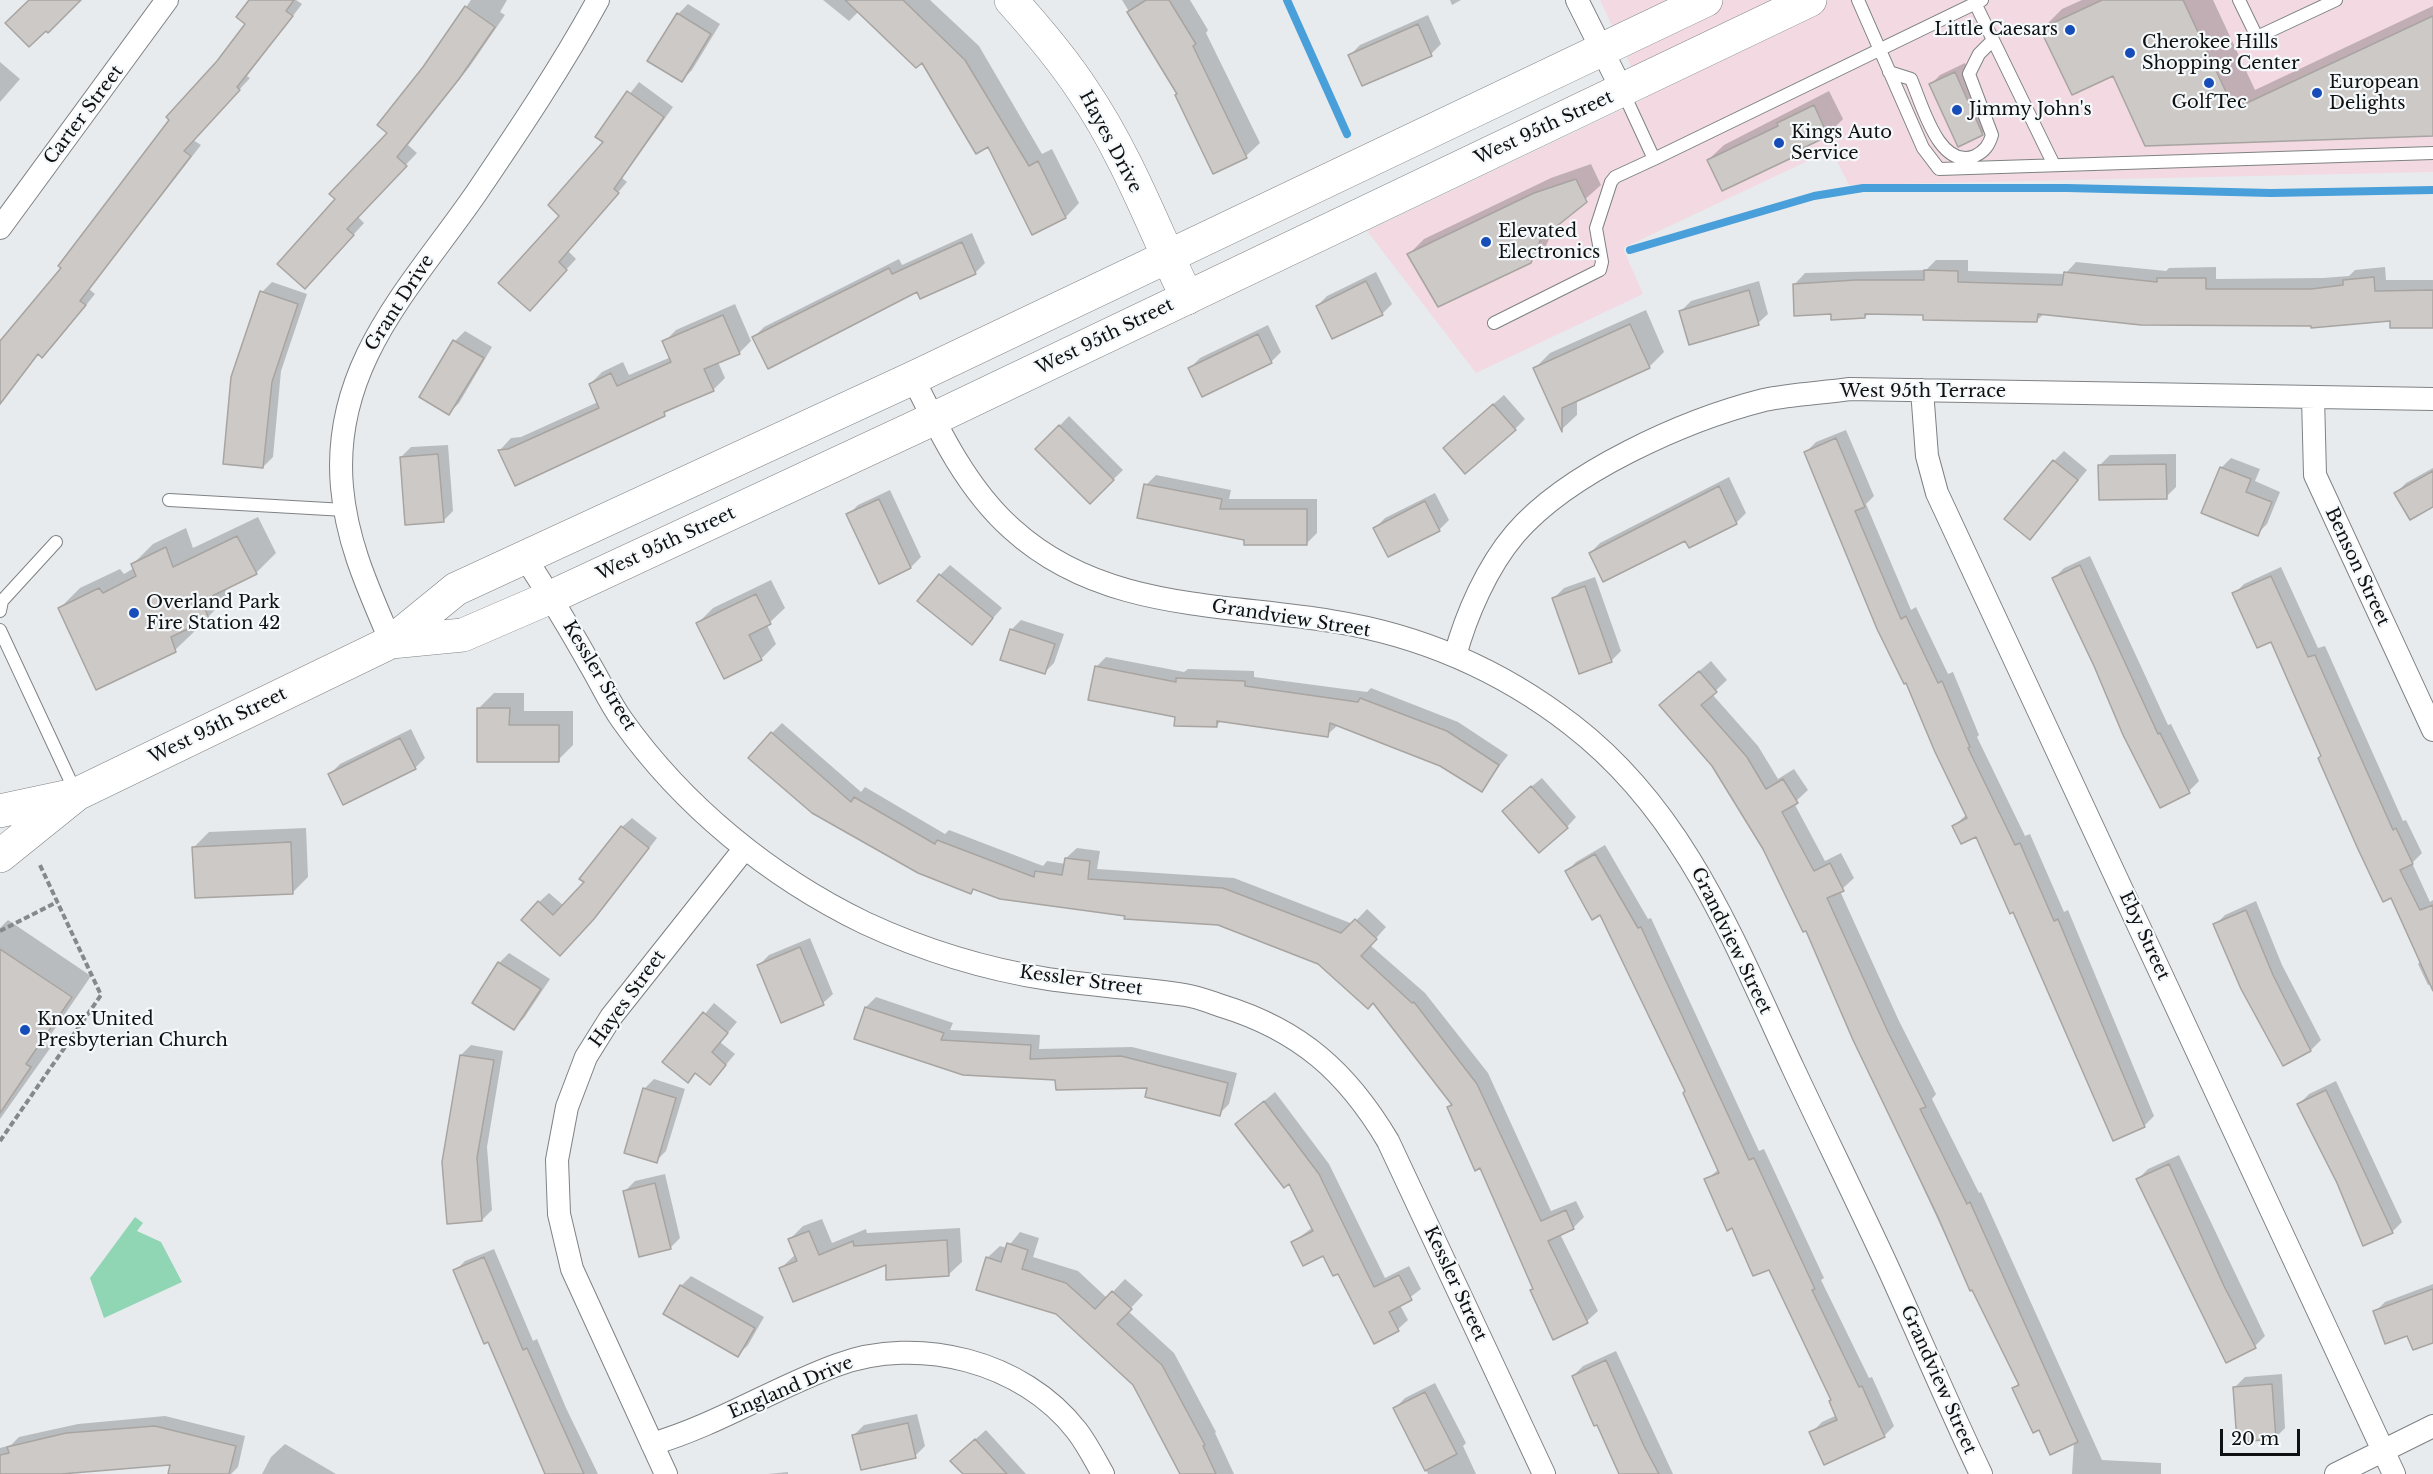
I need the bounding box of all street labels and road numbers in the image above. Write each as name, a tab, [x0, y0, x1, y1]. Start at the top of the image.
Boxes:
street label: Carter Street	[40, 61, 128, 169]
street label: West 95th Street	[1471, 86, 1617, 170]
street label: Hayes Drive	[1074, 87, 1146, 197]
street label: Grant Drive	[361, 251, 439, 355]
street label: West 95th Street	[1033, 294, 1177, 380]
street label: West 95th Terrace	[1840, 381, 2006, 403]
street label: West 95th Street	[593, 502, 739, 586]
street label: Benson Street	[2320, 504, 2394, 630]
street label: Grandview Street	[1210, 596, 1372, 642]
street label: Kessler Street	[558, 617, 640, 735]
street label: West 95th Street	[146, 683, 290, 769]
street label: Grandview Street	[1686, 864, 1776, 1018]
street label: Eby Street	[2114, 888, 2174, 984]
street label: Hayes Street	[585, 946, 671, 1052]
street label: Kessler Street	[1018, 962, 1144, 1000]
street label: Kessler Street	[1419, 1223, 1491, 1345]
street label: Grandview Street	[1895, 1302, 1981, 1458]
street label: England Drive	[725, 1352, 857, 1424]

